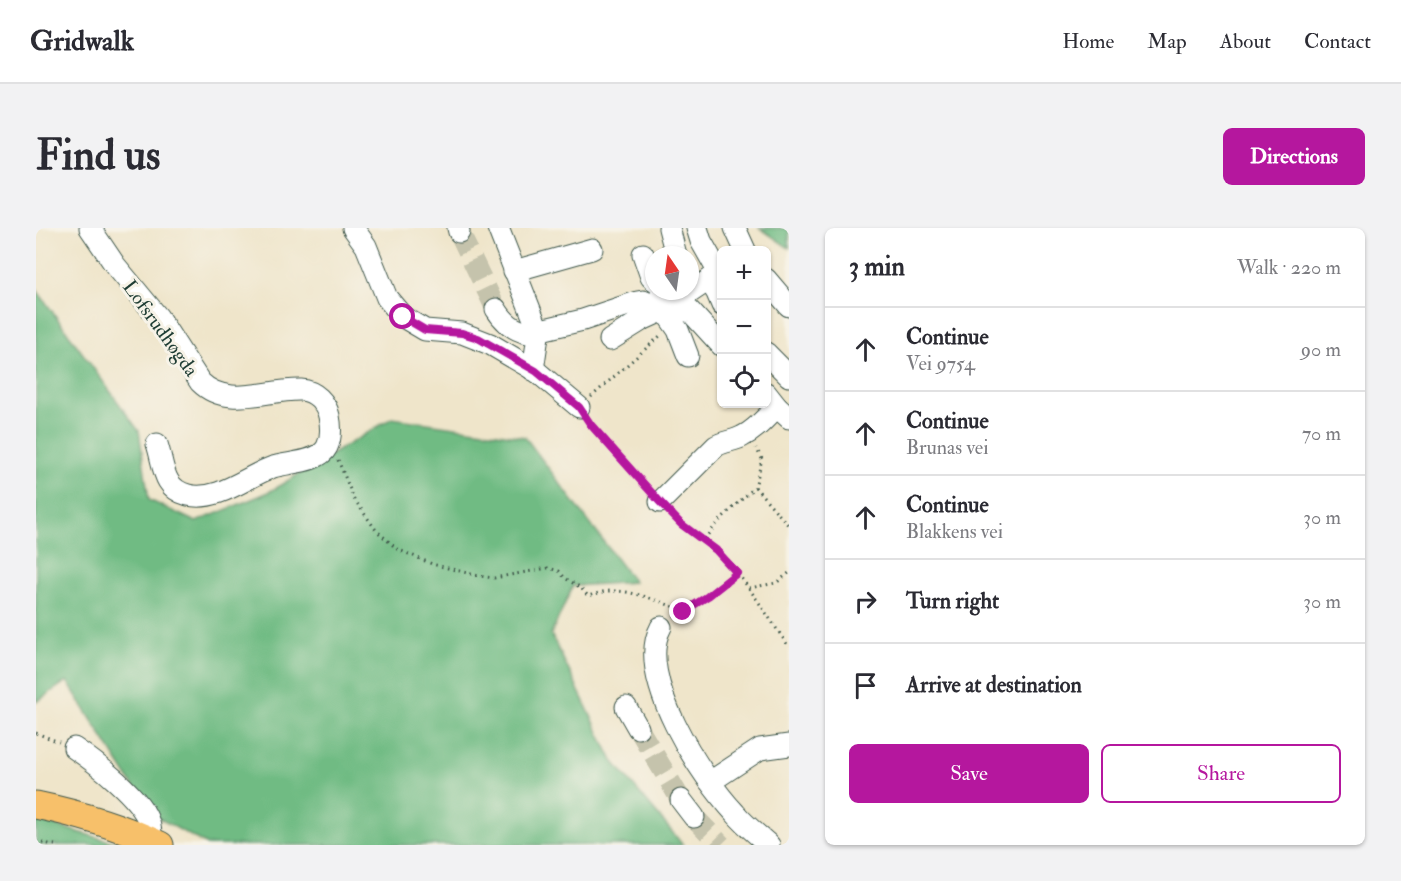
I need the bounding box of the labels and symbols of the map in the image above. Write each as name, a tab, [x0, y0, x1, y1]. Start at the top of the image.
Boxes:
north arrow	[645, 246, 699, 300]
street label: Lofsrudhøgda	[117, 275, 204, 382]
route start	[389, 303, 415, 329]
route end	[669, 598, 695, 624]

